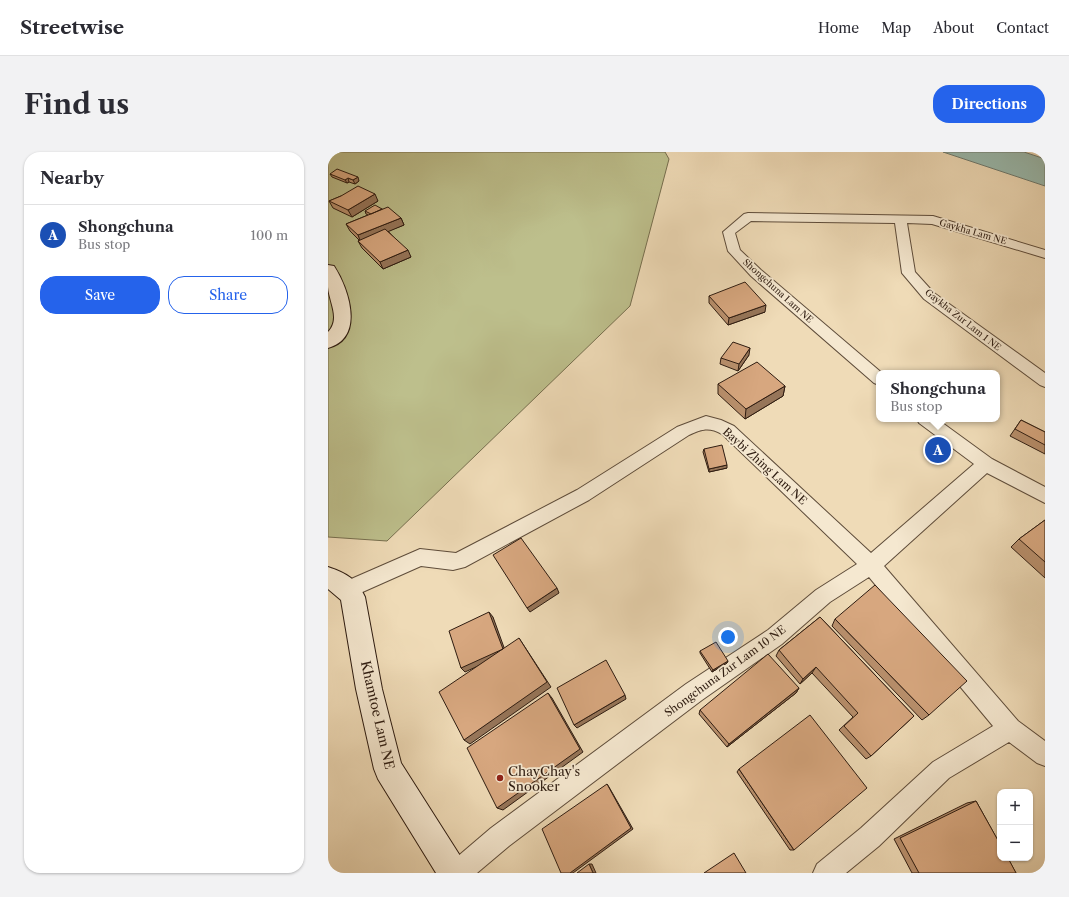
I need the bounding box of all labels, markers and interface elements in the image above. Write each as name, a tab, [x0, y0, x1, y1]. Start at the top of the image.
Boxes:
text: Streetwise	[20, 16, 124, 39]
text: Home	[818, 19, 859, 37]
text: Map	[881, 19, 911, 37]
text: About	[933, 19, 974, 37]
text: Contact	[996, 19, 1049, 37]
button: Directions	[933, 85, 1045, 123]
text: Find us	[24, 87, 129, 121]
text: Nearby	[40, 168, 104, 188]
text: Shongchuna	[78, 217, 174, 236]
street label: Gaykha Lam NE	[938, 217, 1008, 246]
text: A	[48, 227, 58, 243]
text: 100 m	[250, 227, 288, 243]
text: Bus stop	[78, 236, 130, 252]
street label: Shongchuna Lam NE	[741, 256, 816, 325]
button: Save	[40, 276, 160, 314]
button: Share	[168, 276, 288, 314]
street label: Gaykha Zur Lam 1 NE	[923, 287, 1003, 353]
popup	[876, 370, 1000, 422]
text: Shongchuna	[890, 379, 986, 398]
text: Bus stop	[890, 398, 943, 414]
street label: Baybi Zhing Lam NE	[720, 425, 810, 508]
pin: A	[925, 435, 951, 465]
street label: Shongchuna Zur Lam 10 NE	[662, 622, 789, 720]
your location	[718, 627, 738, 647]
street label: Khamtoe Lam NE	[358, 659, 398, 771]
place label: ChayChay's Snooker	[508, 763, 581, 794]
marker: ChayChay's Snooker	[495, 773, 505, 783]
map controls	[997, 789, 1033, 861]
button: +	[997, 789, 1033, 825]
button: −	[997, 825, 1033, 861]

